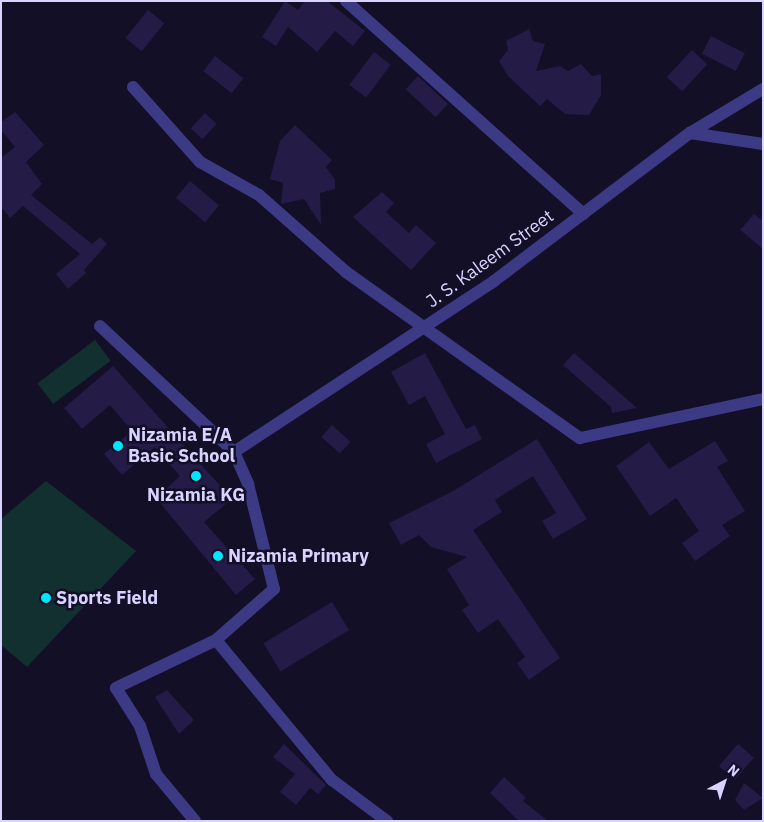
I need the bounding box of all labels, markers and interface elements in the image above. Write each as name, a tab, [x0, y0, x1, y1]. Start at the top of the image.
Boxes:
street label: J. S. Kaleem Street	[422, 205, 558, 313]
place label: Nizamia E/A Basic School	[128, 425, 235, 468]
marker: Nizamia E/A Basic School	[112, 440, 124, 452]
marker: Nizamia KG	[190, 470, 202, 482]
place label: Nizamia KG	[147, 484, 245, 506]
place label: Nizamia Primary	[228, 545, 369, 567]
marker: Nizamia Primary	[212, 550, 224, 562]
place label: Sports Field	[56, 587, 158, 609]
marker: Sports Field	[40, 592, 52, 604]
north arrow	[699, 757, 749, 807]
text: N	[724, 760, 743, 781]

